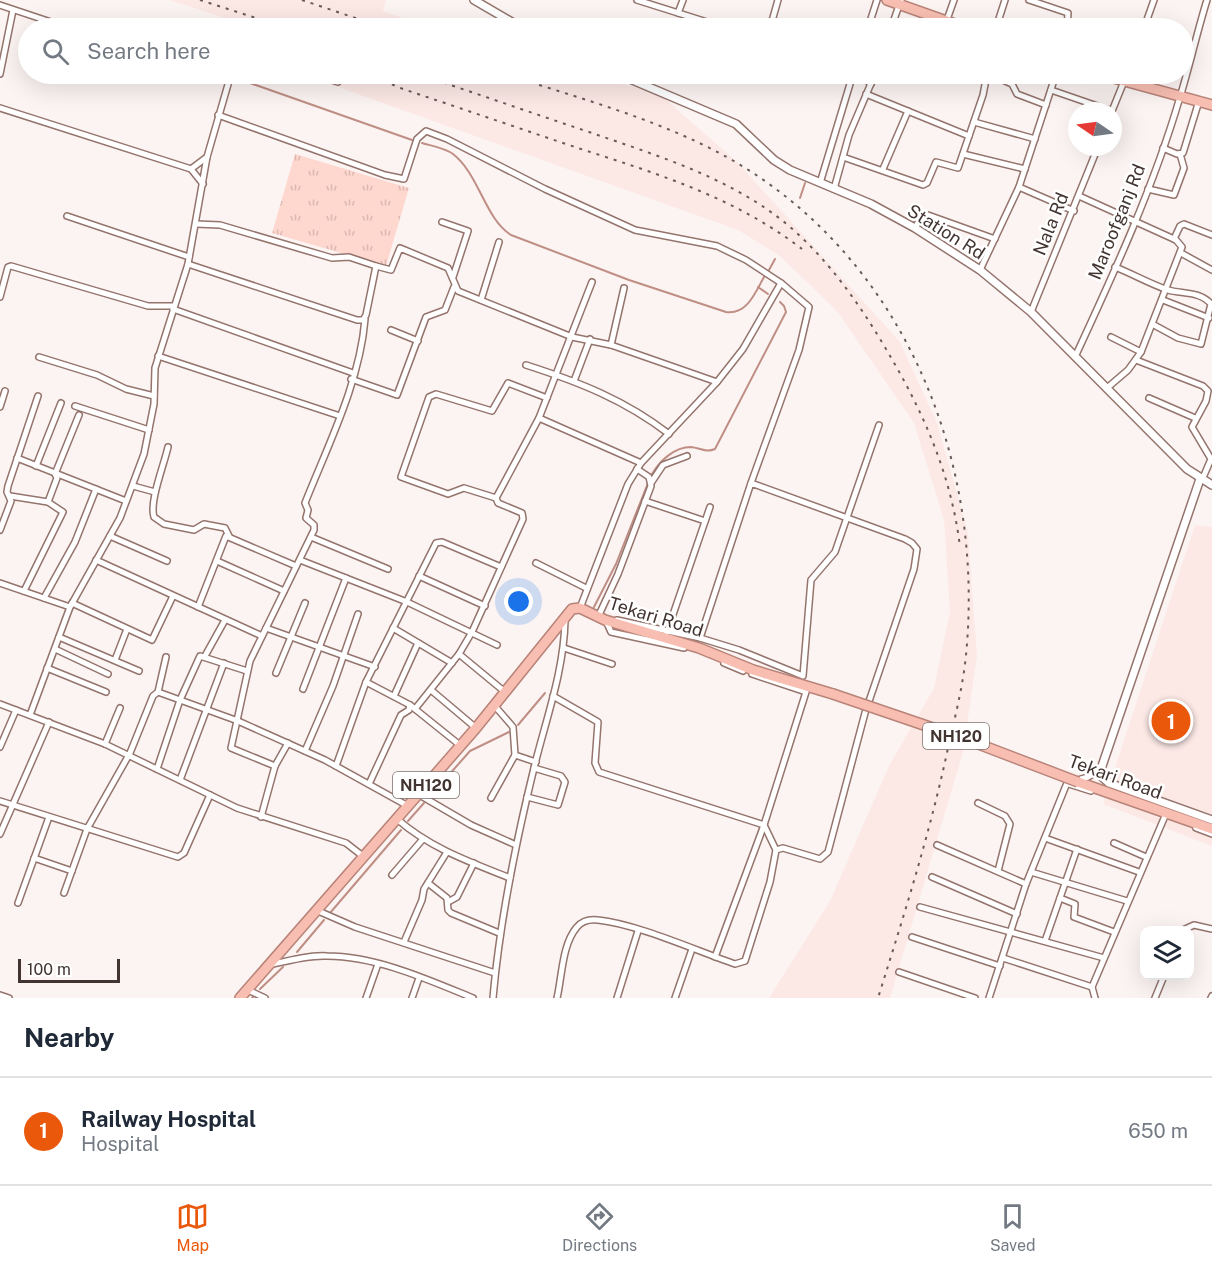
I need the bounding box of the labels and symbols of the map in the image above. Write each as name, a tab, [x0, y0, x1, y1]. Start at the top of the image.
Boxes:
north arrow	[1068, 102, 1122, 156]
street label: Maroofganj Rd	[1084, 161, 1149, 283]
street label: Nala Rd	[1028, 189, 1073, 258]
street label: Station Rd	[904, 200, 989, 264]
your location	[504, 587, 533, 616]
street label: Tekari Road	[606, 592, 706, 641]
pin: 1	[1152, 698, 1190, 744]
road number: NH120	[923, 723, 989, 749]
street label: Tekari Road	[1066, 750, 1165, 803]
road number: NH120	[393, 772, 459, 798]
scale bar	[18, 956, 120, 984]

